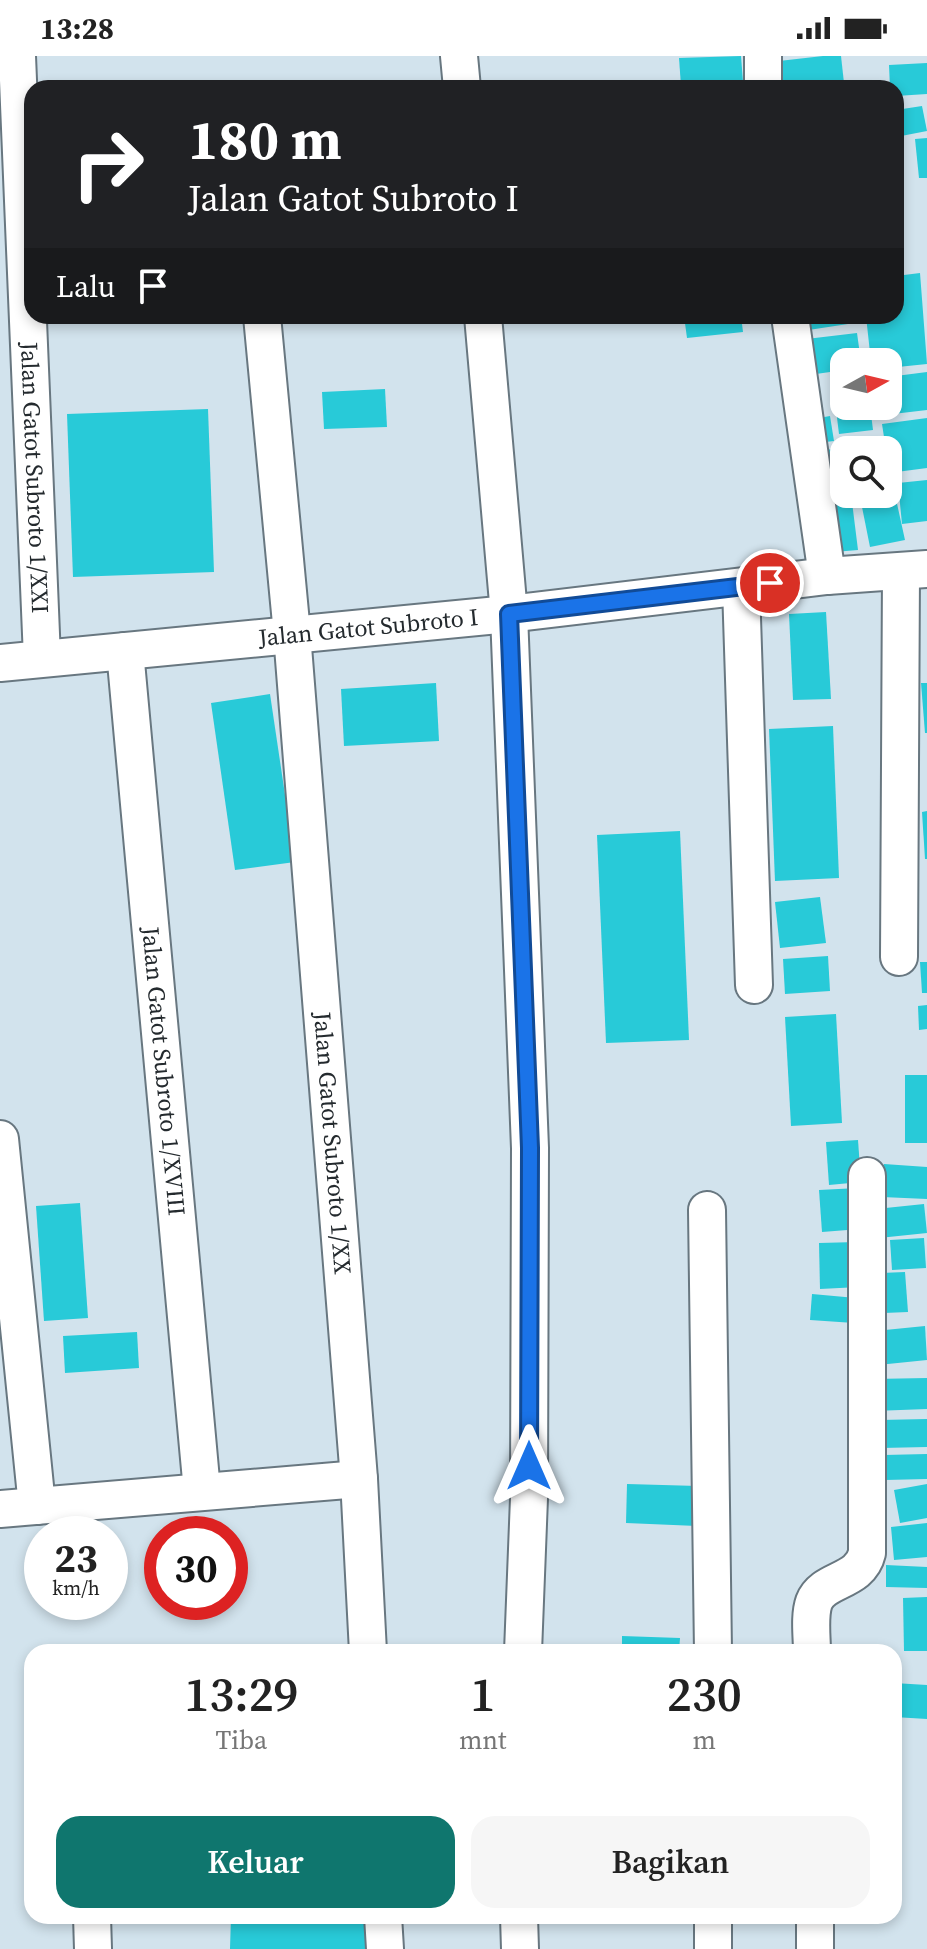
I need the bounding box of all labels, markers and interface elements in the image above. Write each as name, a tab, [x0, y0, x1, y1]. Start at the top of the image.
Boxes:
text: 13:28	[40, 8, 114, 49]
text: 180 m	[188, 101, 342, 178]
icon: right	[56, 112, 160, 216]
text: Jalan Gatot Subroto I	[188, 174, 519, 223]
icon: arrive	[131, 264, 175, 308]
text: Lalu	[56, 266, 115, 307]
street label: Jalan Gatot Subroto 1/XXI	[13, 340, 57, 614]
north arrow	[830, 348, 902, 420]
map controls	[830, 348, 902, 508]
button: search	[830, 436, 902, 508]
pin	[736, 549, 804, 617]
icon: arrive	[748, 561, 792, 605]
street label: Jalan Gatot Subroto I	[256, 600, 480, 654]
street label: Jalan Gatot Subroto 1/XVIII	[134, 924, 194, 1217]
street label: Jalan Gatot Subroto 1/XX	[306, 1010, 360, 1276]
position arrow	[487, 1424, 571, 1508]
speed limit sign: 30	[144, 1516, 248, 1620]
text: 23	[54, 1531, 98, 1585]
text: km/h	[52, 1574, 100, 1602]
text: 13:29	[184, 1661, 299, 1727]
text: 1	[470, 1661, 495, 1727]
text: 230	[667, 1661, 742, 1727]
text: Tiba	[216, 1722, 267, 1758]
text: mnt	[459, 1722, 506, 1758]
text: m	[692, 1722, 716, 1758]
button: Keluar	[56, 1816, 455, 1908]
button: Bagikan	[471, 1816, 870, 1908]

